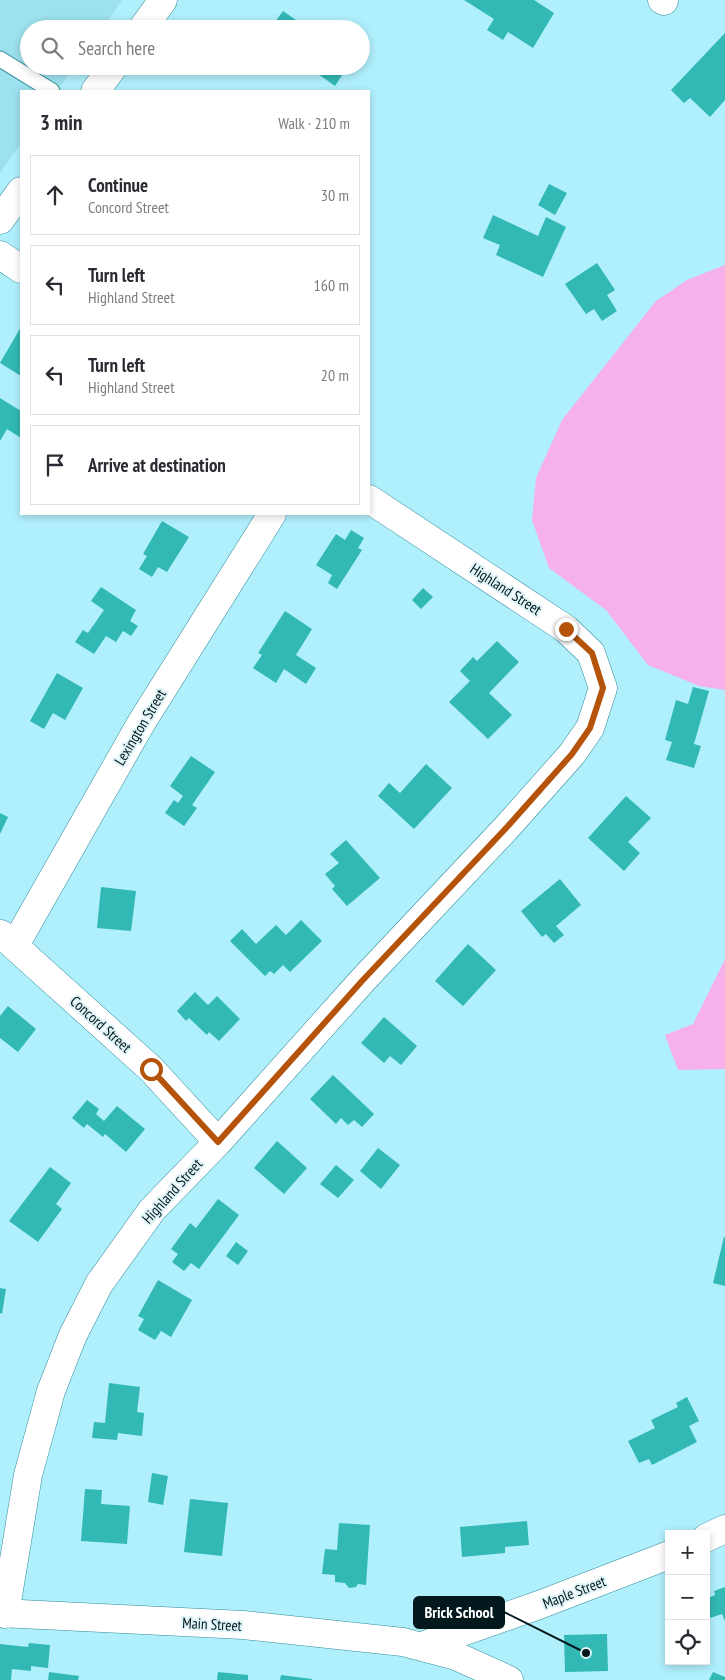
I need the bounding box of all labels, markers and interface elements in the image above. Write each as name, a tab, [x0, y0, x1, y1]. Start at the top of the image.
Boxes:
search box	[20, 20, 370, 75]
icon: search	[38, 34, 66, 62]
text: Search here	[78, 36, 155, 60]
text: 3 min	[40, 109, 82, 136]
text: Walk · 210 m	[278, 113, 350, 133]
text: Continue	[88, 173, 148, 197]
icon: ahead	[41, 181, 69, 209]
text: 30 m	[321, 185, 349, 205]
text: Concord Street	[88, 197, 169, 217]
text: Turn left	[88, 263, 145, 287]
icon: left	[41, 271, 69, 299]
text: 160 m	[314, 275, 349, 295]
text: Highland Street	[88, 287, 175, 307]
text: Turn left	[88, 353, 145, 377]
icon: left	[41, 361, 69, 389]
text: 20 m	[321, 365, 349, 385]
text: Highland Street	[88, 377, 175, 397]
icon: arrive	[41, 451, 69, 479]
text: Arrive at destination	[88, 453, 226, 477]
street label: Highland Street	[467, 559, 545, 619]
route end	[555, 618, 578, 641]
street label: Lexington Street	[110, 686, 170, 768]
street label: Concord Street	[66, 992, 136, 1056]
route start	[140, 1058, 163, 1081]
street label: Highland Street	[138, 1154, 206, 1228]
map controls	[665, 1530, 710, 1665]
button: +	[665, 1530, 710, 1575]
street label: Maple Street	[540, 1571, 608, 1613]
button: −	[665, 1575, 710, 1620]
callout: Brick School	[414, 1597, 504, 1628]
text: Brick School	[424, 1602, 494, 1622]
street label: Main Street	[182, 1613, 242, 1635]
button: locate	[665, 1620, 710, 1665]

